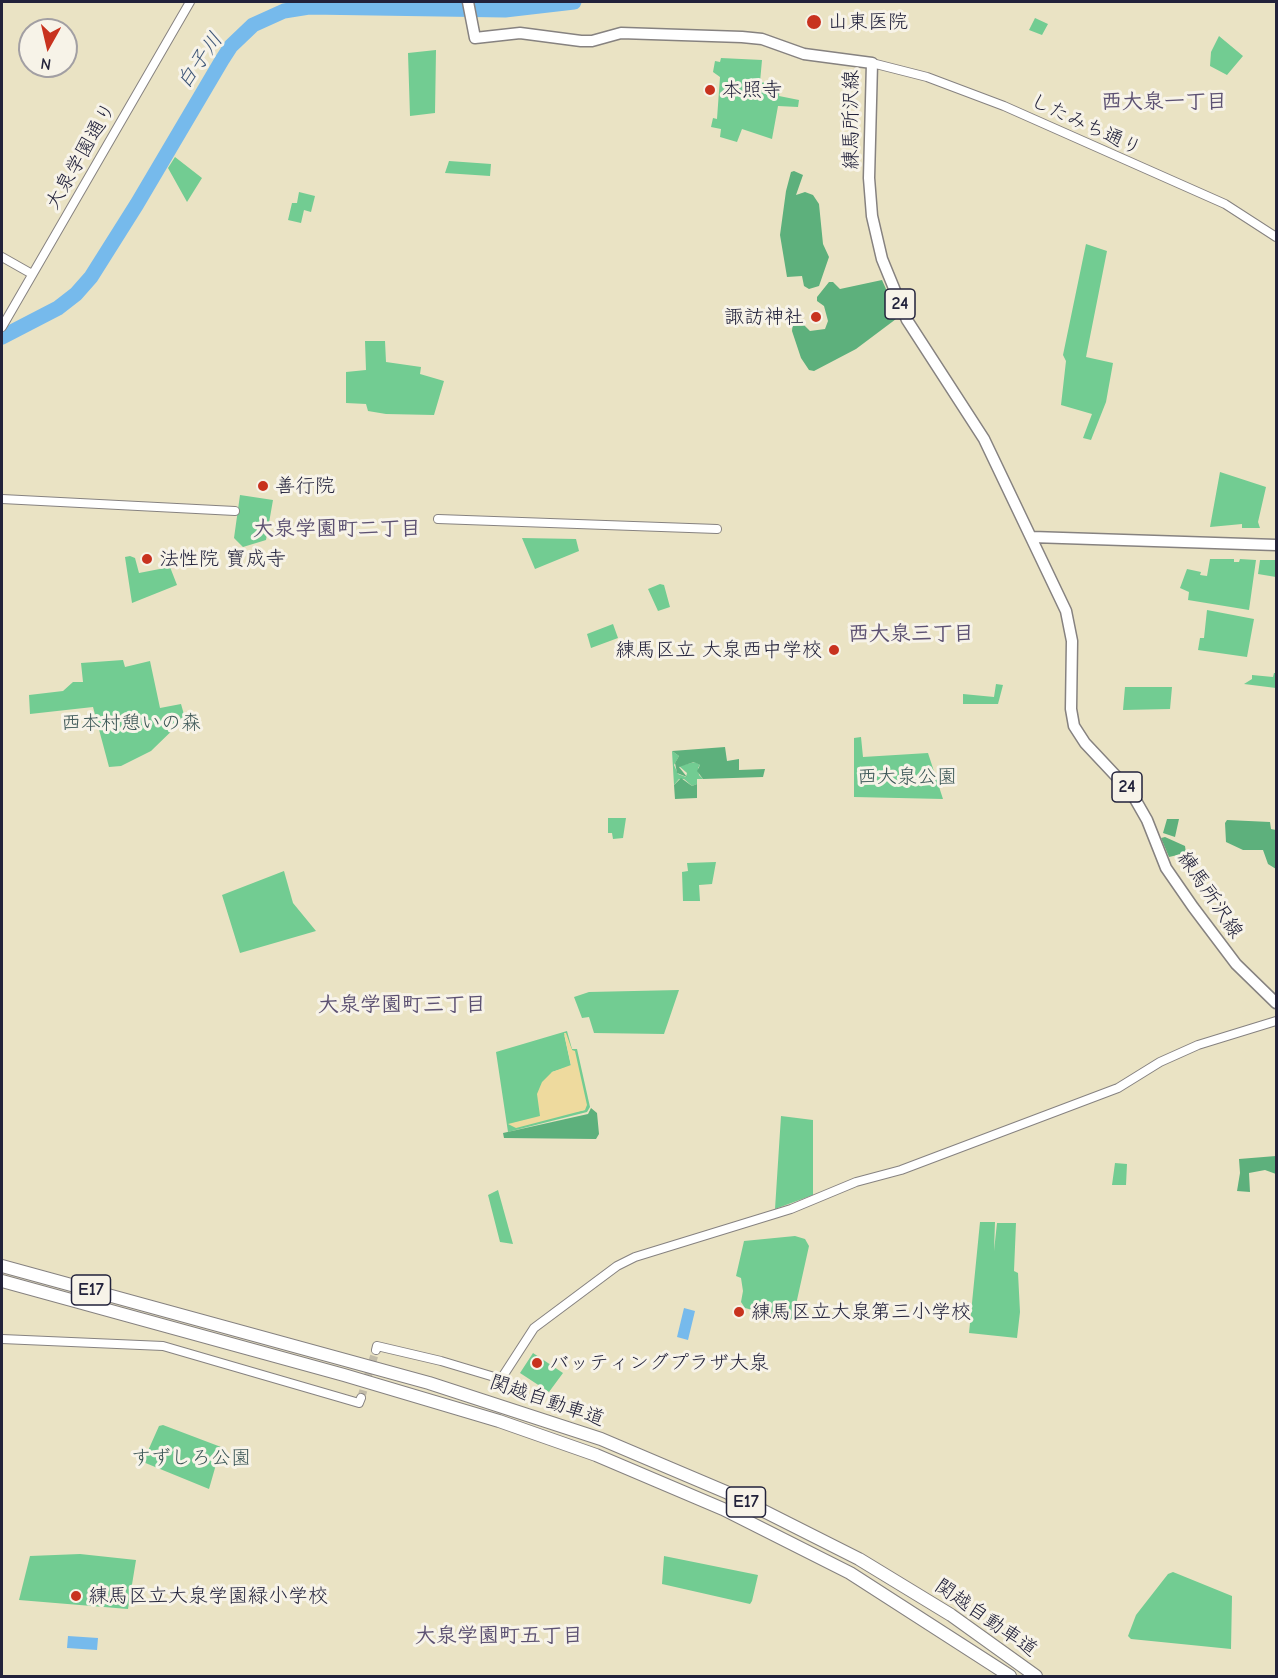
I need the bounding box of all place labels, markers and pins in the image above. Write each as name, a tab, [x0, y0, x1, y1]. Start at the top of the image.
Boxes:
place label: 山東医院	[828, 10, 908, 34]
marker: 山東医院	[805, 13, 823, 31]
place label: 本照寺	[722, 78, 782, 102]
marker: 本照寺	[703, 83, 717, 97]
place label: 諏訪神社	[724, 305, 804, 329]
marker: 諏訪神社	[809, 310, 823, 324]
place label: 善行院	[275, 474, 335, 498]
marker: 善行院	[256, 479, 270, 493]
place label: 法性院 寶成寺	[159, 547, 286, 571]
marker: 法性院 寶成寺	[140, 552, 154, 566]
place label: 練馬区立 大泉西中学校	[615, 638, 822, 662]
marker: 練馬区立 大泉西中学校	[827, 643, 841, 657]
place label: 練馬区立大泉第三小学校	[751, 1300, 971, 1324]
marker: 練馬区立大泉第三小学校	[732, 1305, 746, 1319]
place label: バッティングプラザ大泉	[549, 1351, 769, 1375]
marker: バッティングプラザ大泉	[530, 1356, 544, 1370]
place label: 練馬区立大泉学園緑小学校	[88, 1584, 328, 1608]
marker: 練馬区立大泉学園緑小学校	[69, 1589, 83, 1603]

